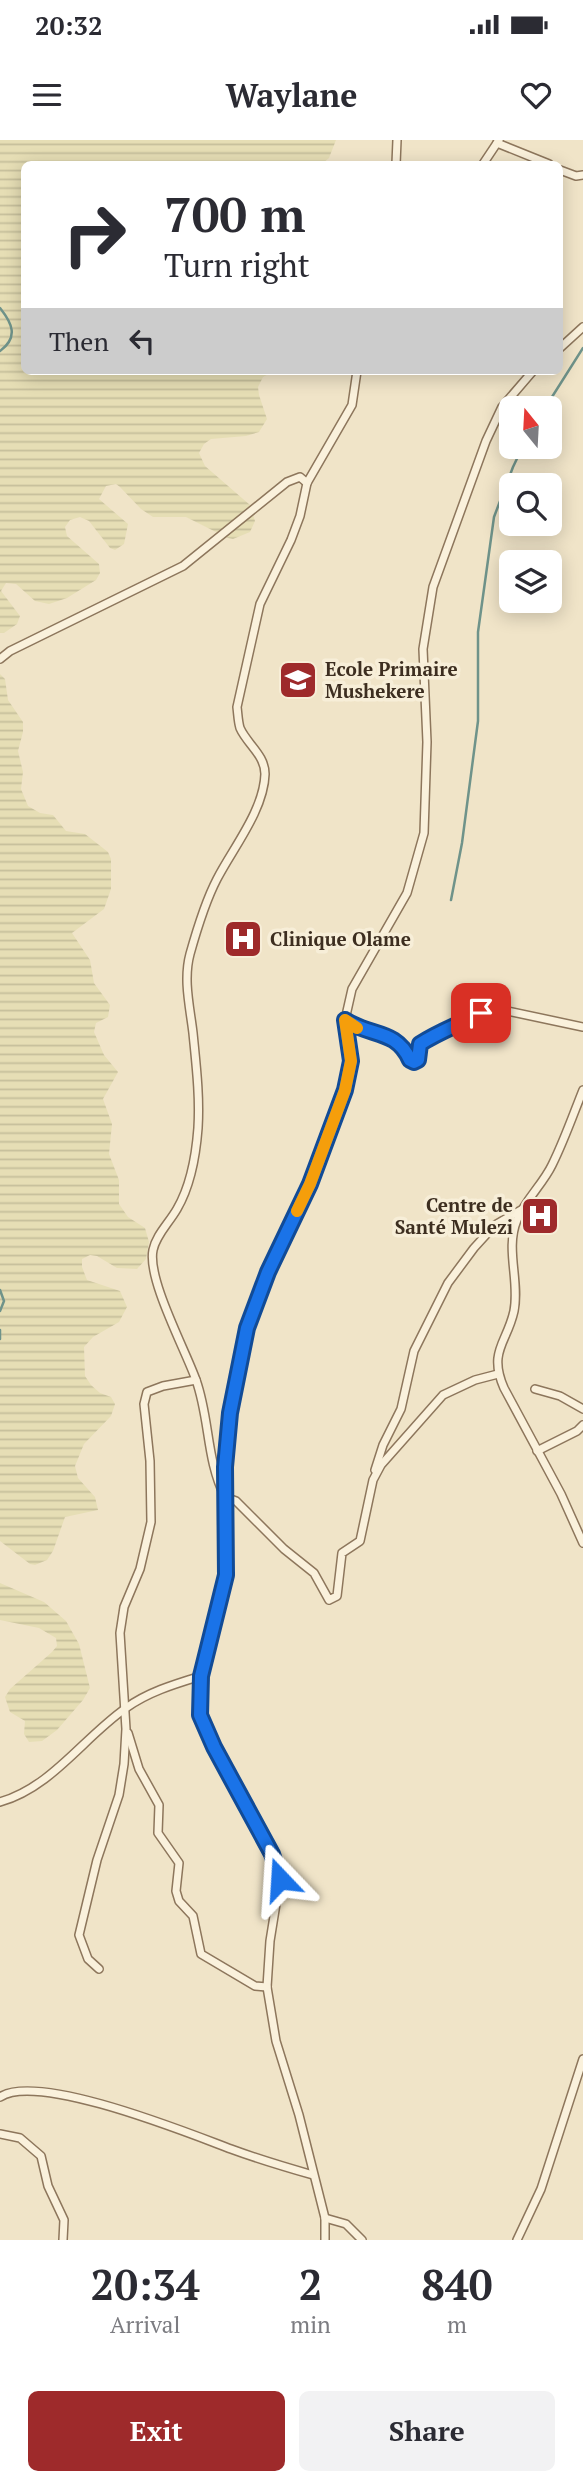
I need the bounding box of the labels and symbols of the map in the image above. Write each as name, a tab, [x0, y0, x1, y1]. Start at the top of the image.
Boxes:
north arrow	[499, 396, 562, 458]
place label: Ecole Primaire Mushekere	[325, 656, 458, 703]
school or university icon: Ecole Primaire Mushekere	[277, 659, 319, 701]
hospital icon: Clinique Olame	[222, 918, 264, 960]
place label: Clinique Olame	[270, 926, 411, 951]
pin	[451, 983, 511, 1043]
place label: Centre de Santé Mulezi	[395, 1192, 513, 1239]
hospital icon: Centre de Santé Mulezi	[519, 1195, 561, 1237]
position arrow	[243, 1842, 317, 1916]

